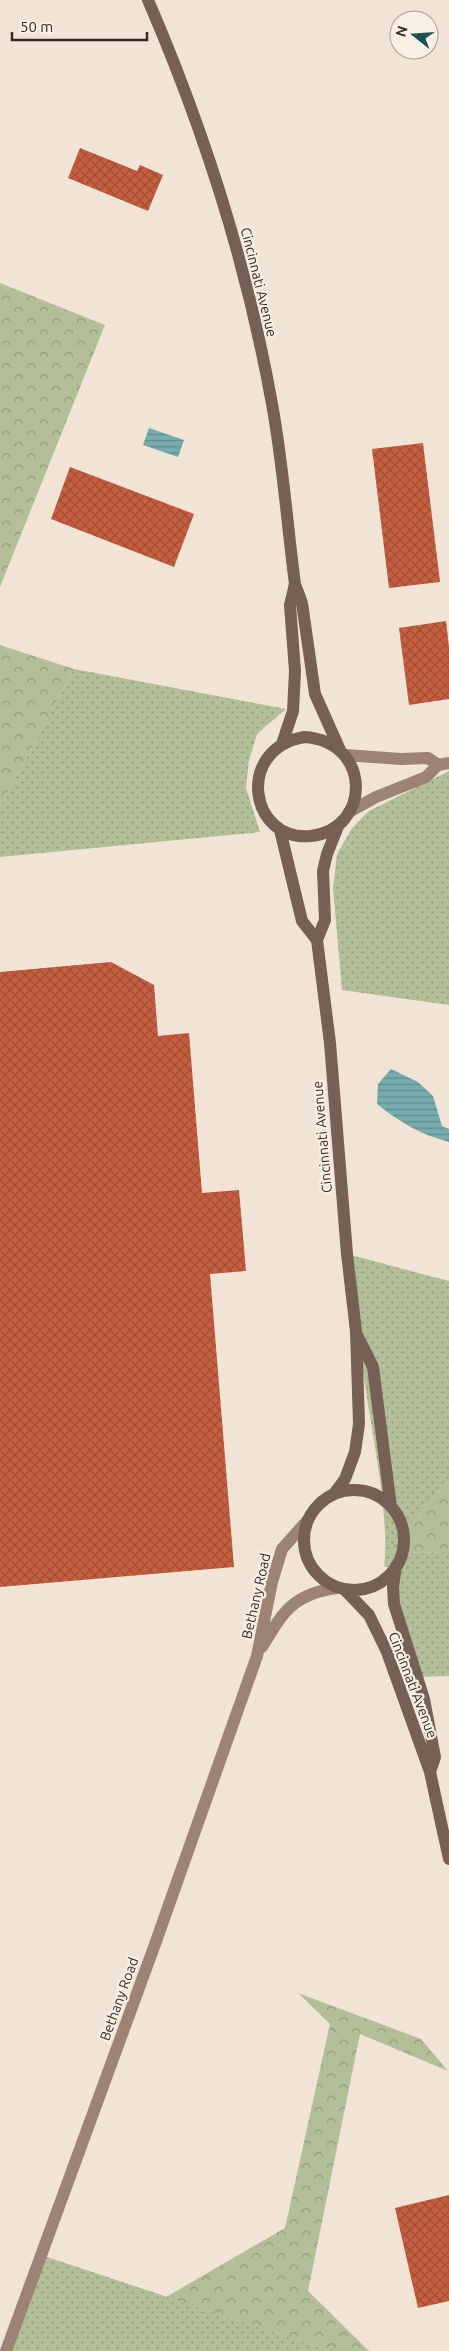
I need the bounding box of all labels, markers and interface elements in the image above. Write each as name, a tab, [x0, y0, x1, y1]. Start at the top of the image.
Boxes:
scale bar	[12, 10, 148, 42]
north arrow	[389, 10, 439, 60]
text: 50 m	[20, 18, 53, 35]
text: N	[392, 24, 411, 39]
street label: Cincinnati Avenue	[238, 226, 280, 338]
street label: Cincinnati Avenue	[309, 1080, 335, 1194]
street label: Bethany Road	[238, 1552, 274, 1640]
street label: Cincinnati Avenue	[385, 1630, 441, 1740]
street label: Bethany Road	[97, 1955, 141, 2043]

